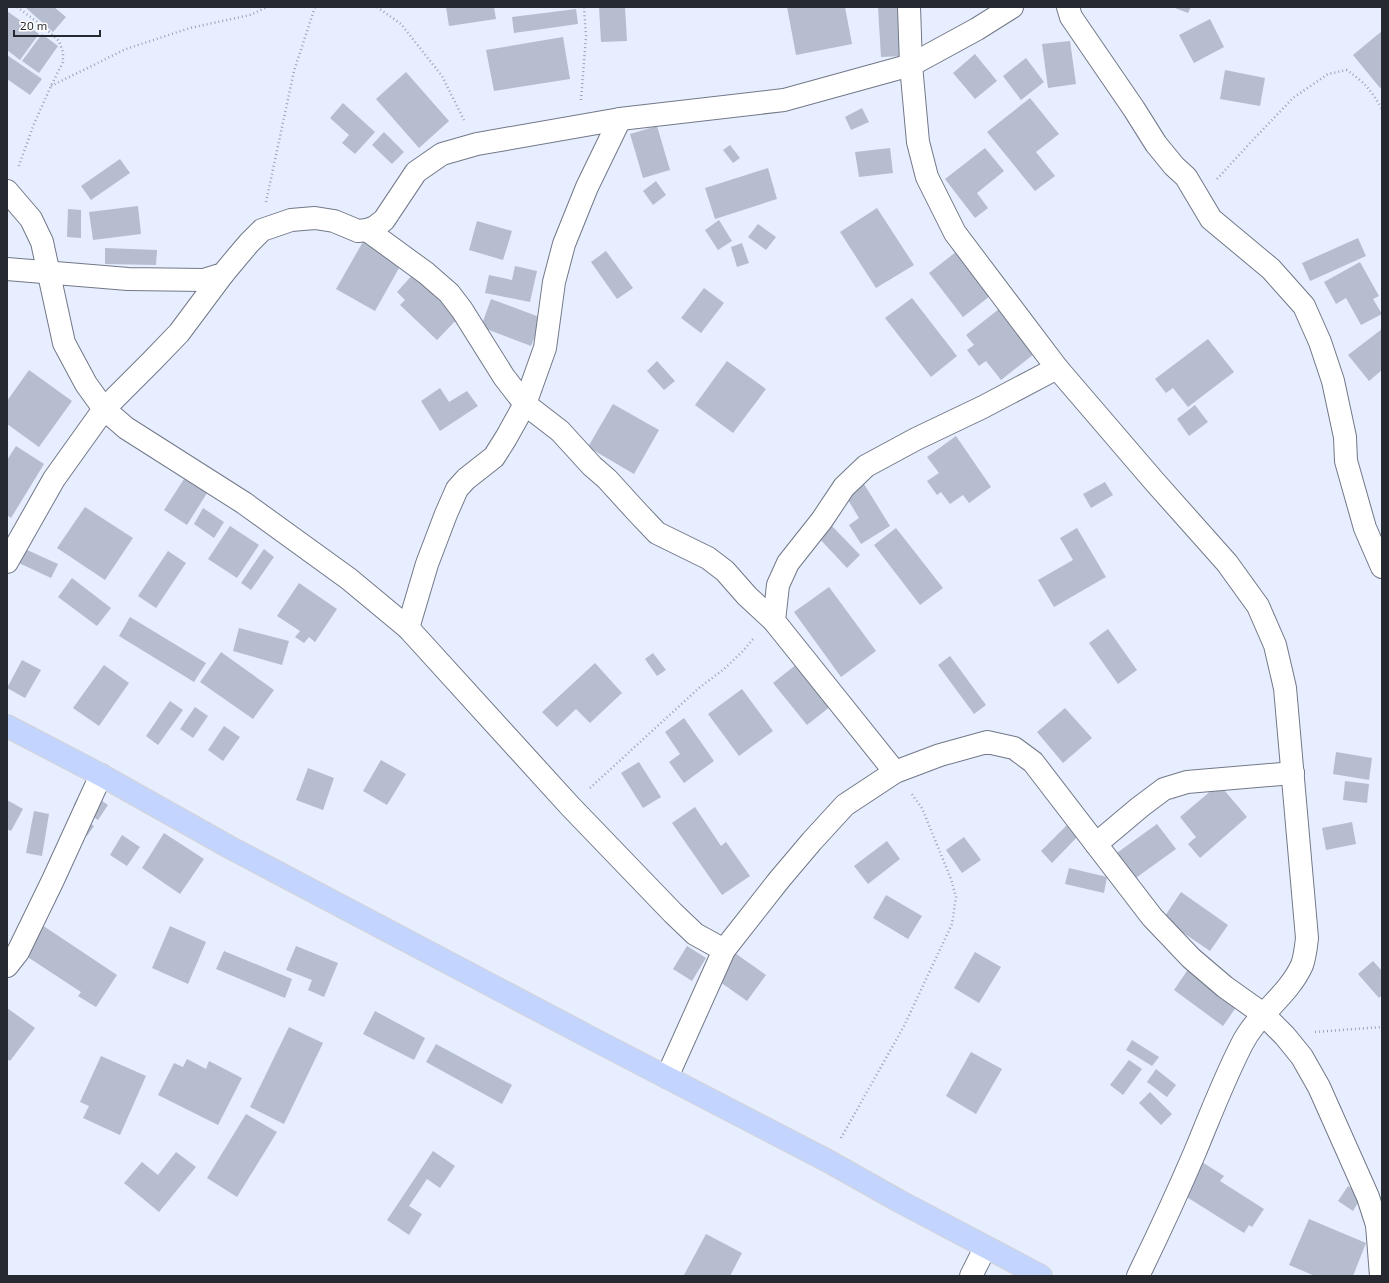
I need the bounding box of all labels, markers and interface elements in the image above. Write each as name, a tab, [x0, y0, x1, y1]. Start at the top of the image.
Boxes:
scale bar	[14, 12, 100, 38]
text: 20 m	[20, 18, 47, 32]

